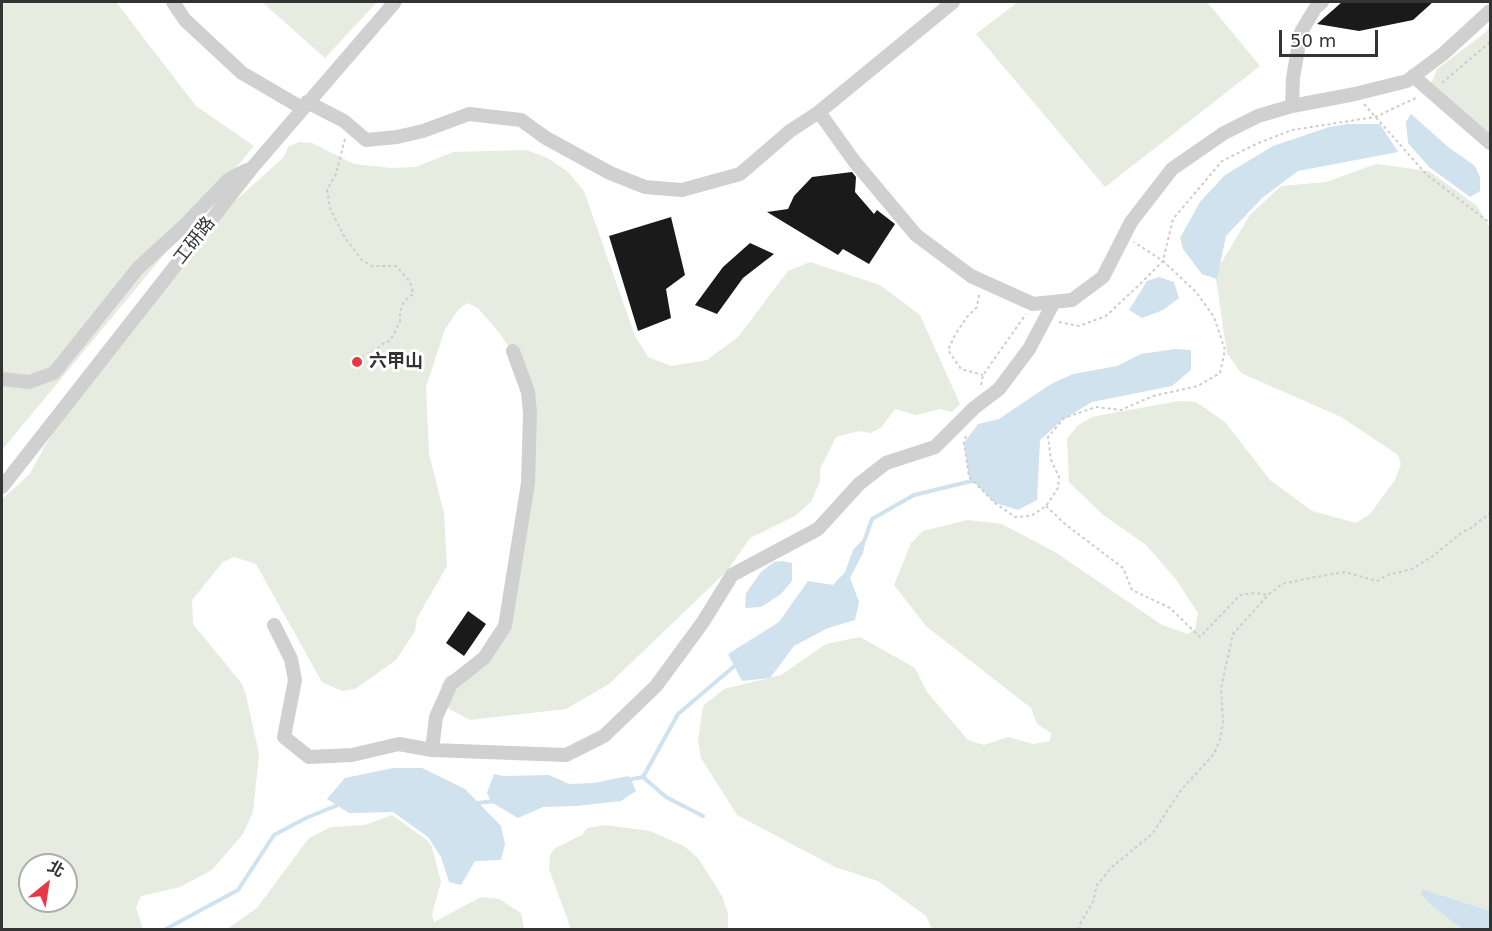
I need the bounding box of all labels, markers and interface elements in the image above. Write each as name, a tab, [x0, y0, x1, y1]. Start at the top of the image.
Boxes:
scale bar	[1282, 18, 1381, 56]
text: 50 m	[1290, 30, 1336, 51]
street label: 工研路	[170, 213, 220, 269]
place label: 六甲山	[369, 351, 423, 373]
marker: 六甲山	[350, 355, 364, 369]
north arrow	[18, 853, 78, 913]
text: 北	[45, 856, 68, 881]

